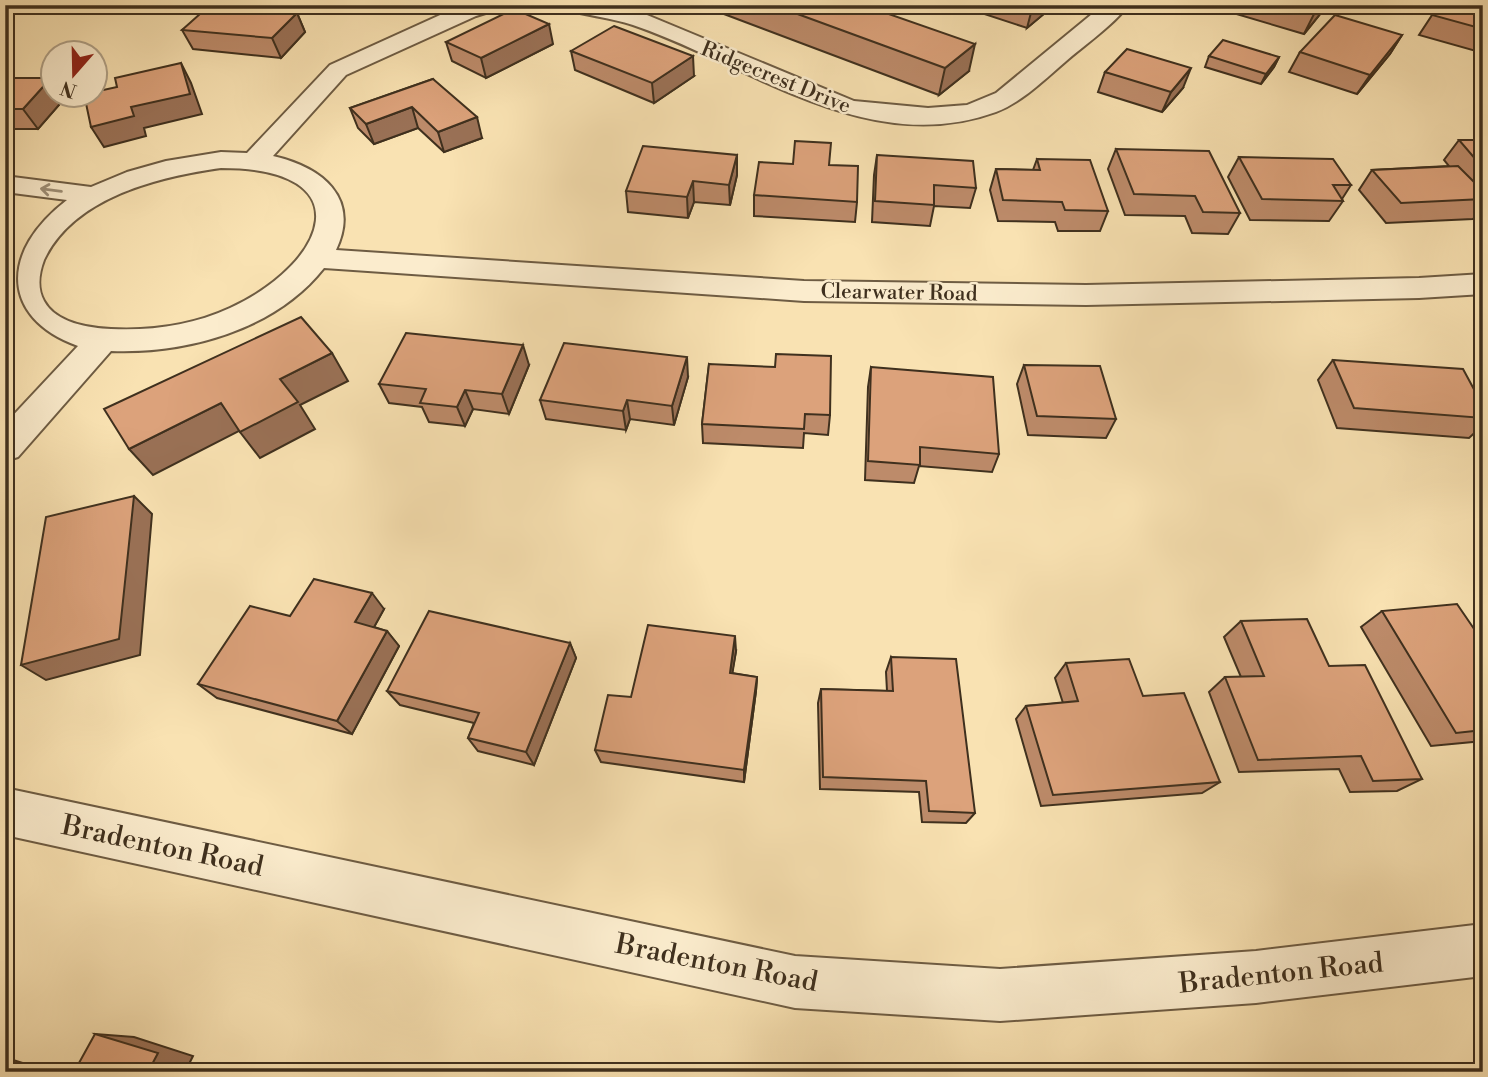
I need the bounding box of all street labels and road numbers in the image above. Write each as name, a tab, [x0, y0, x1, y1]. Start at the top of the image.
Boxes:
street label: Ridgecrest Drive	[697, 36, 854, 120]
street label: Clearwater Road	[820, 279, 978, 307]
street label: Bradenton Road	[58, 808, 267, 885]
street label: Bradenton Road	[612, 927, 821, 1000]
street label: Bradenton Road	[1176, 945, 1385, 1002]

